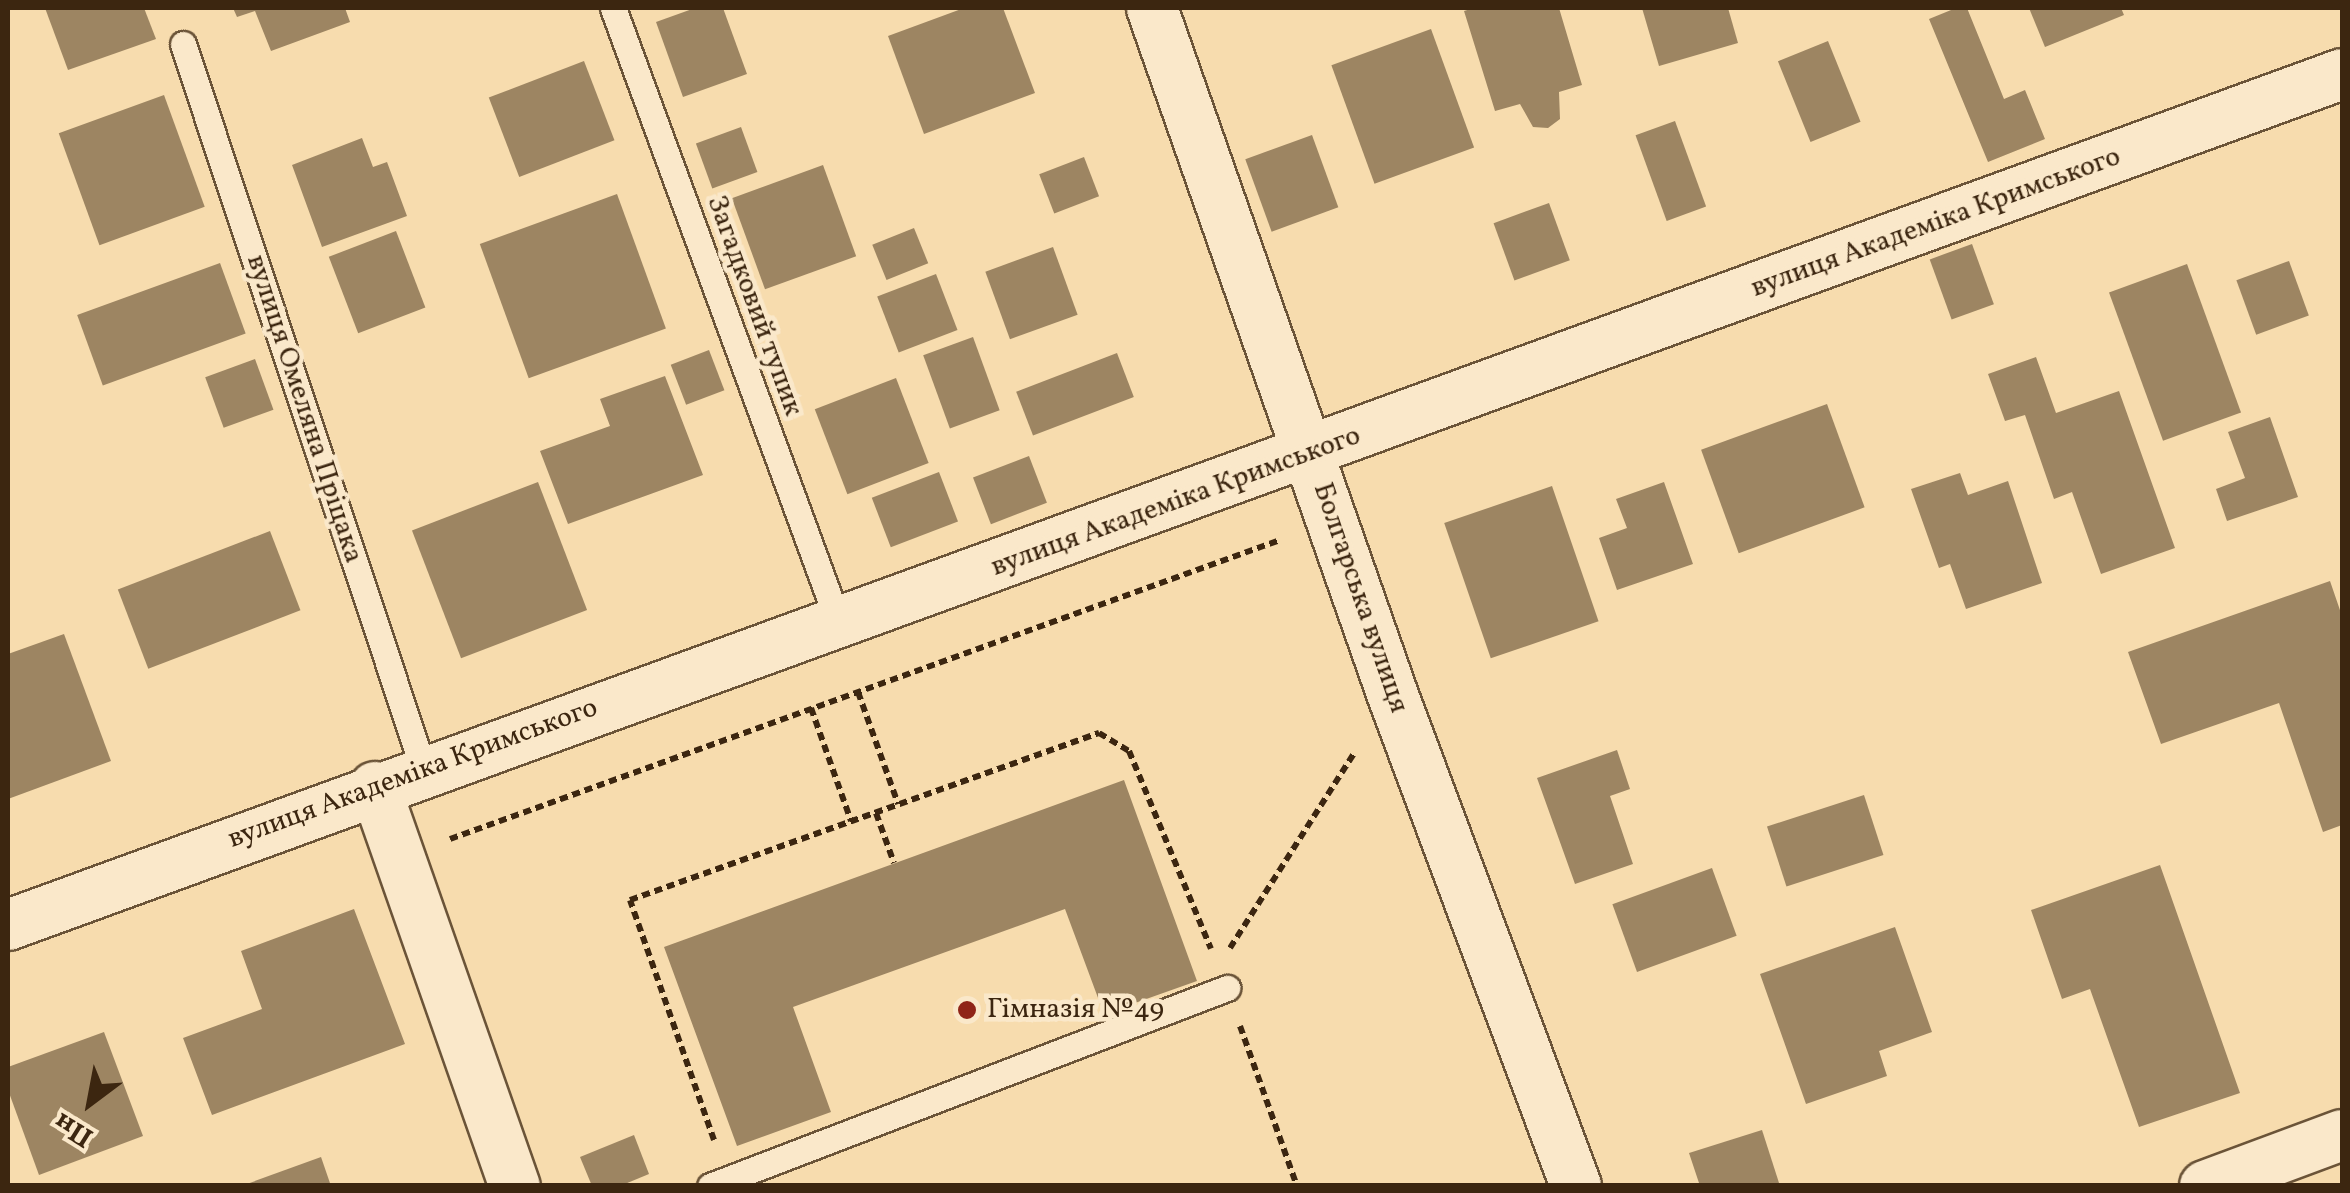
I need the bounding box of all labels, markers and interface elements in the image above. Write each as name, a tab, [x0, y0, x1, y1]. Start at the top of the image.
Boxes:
street label: вулиця Академіка Кримського	[1747, 140, 2125, 306]
street label: Загадковий тупик	[698, 191, 810, 421]
street label: вулиця Омеляна Пріцака	[238, 251, 370, 567]
street label: вулиця Академіка Кримського	[987, 419, 1365, 585]
street label: Болгарська вулиця	[1305, 479, 1415, 717]
street label: вулиця Академіка Кримського	[224, 691, 602, 857]
place label: Гімназія №49	[987, 993, 1164, 1027]
marker: Гімназія №49	[956, 999, 978, 1021]
north arrow	[40, 1053, 140, 1153]
text: Пн	[47, 1102, 101, 1156]

